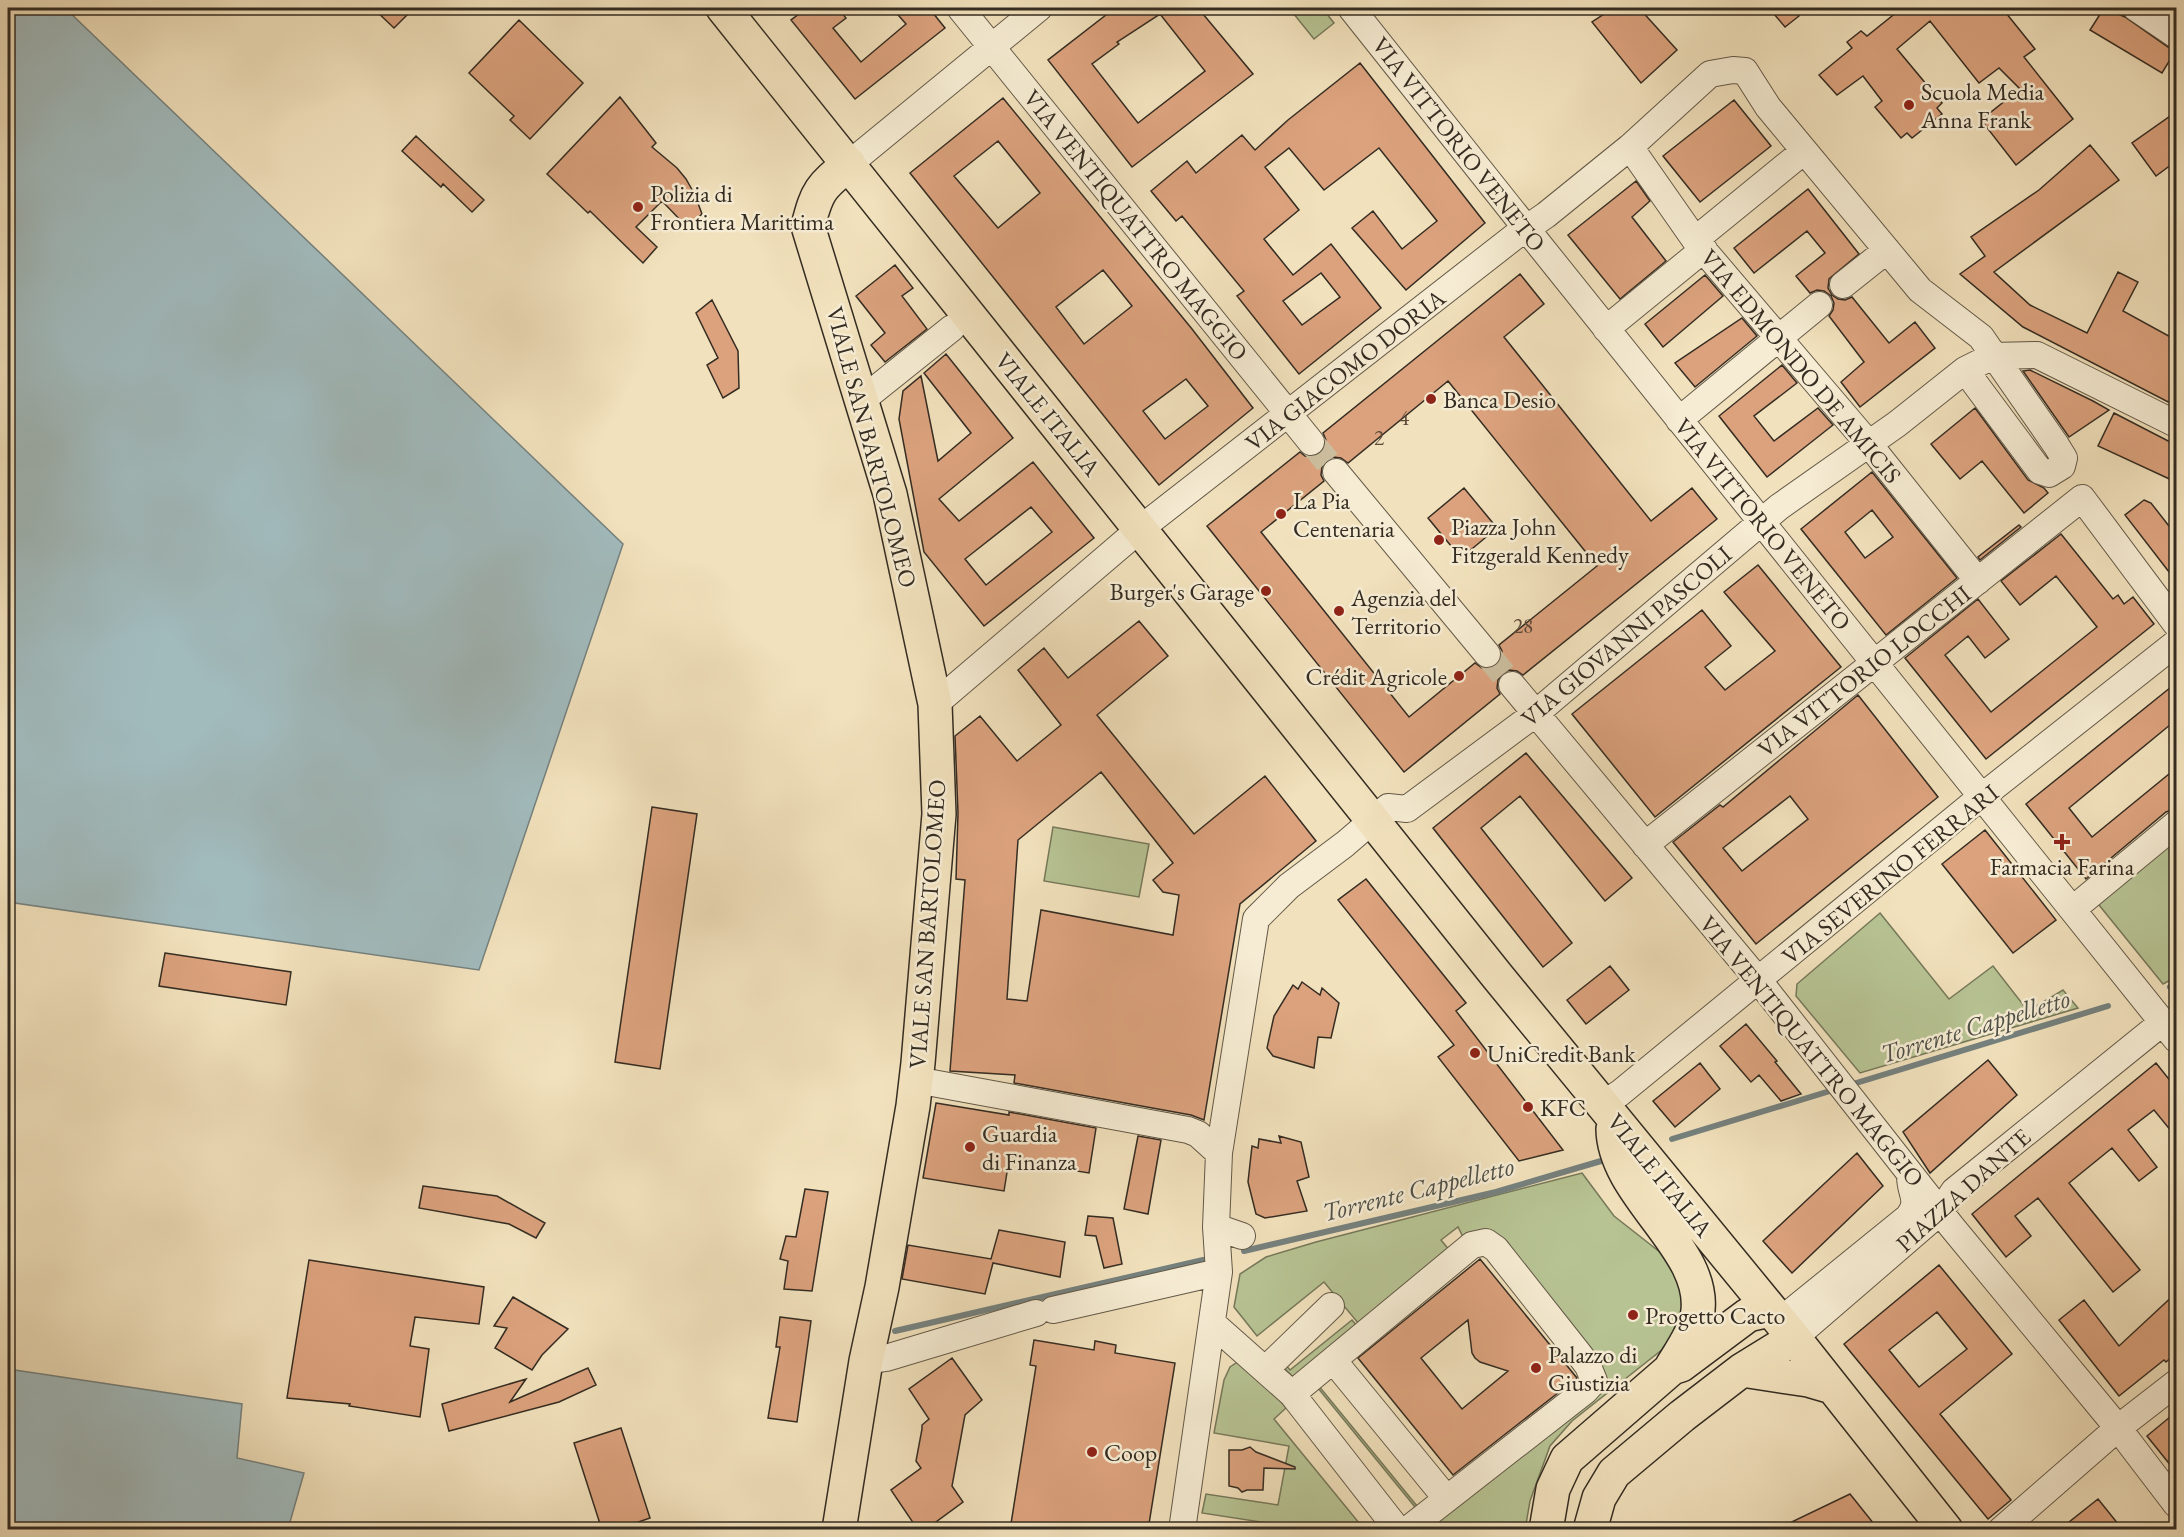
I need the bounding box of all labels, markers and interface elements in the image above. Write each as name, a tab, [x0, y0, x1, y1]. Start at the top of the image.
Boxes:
street label: VIA VITTORIO VENETO	[1365, 30, 1553, 258]
place label: Scuola Media Anna Frank	[1920, 76, 2045, 135]
street label: VIA VENTIQUATTRO MAGGIO	[1017, 83, 1255, 367]
marker: Scuola Media Anna Frank	[1902, 98, 1916, 112]
place label: Polizia di Frontiera Marittima	[650, 178, 834, 237]
marker: Polizia di Frontiera Marittima	[631, 200, 645, 214]
street label: VIA EDMONDO DE AMICIS	[1694, 242, 1908, 490]
street label: VIA GIACOMO DORIA	[1239, 282, 1452, 458]
street label: VIALE SAN BARTOLOMEO	[820, 303, 924, 591]
street label: VIALE ITALIA	[988, 346, 1108, 483]
place label: Banca Desio	[1443, 384, 1556, 415]
marker: Banca Desio	[1424, 392, 1438, 406]
house number: 4	[1399, 404, 1410, 431]
street label: VIA VITTORIO VENETO	[1668, 411, 1858, 637]
house number: 2	[1374, 424, 1384, 451]
place label: La Pia Centenaria	[1293, 485, 1395, 544]
marker: La Pia Centenaria	[1274, 507, 1288, 521]
place label: Piazza John Fitzgerald Kennedy	[1451, 511, 1629, 570]
marker: Piazza John Fitzgerald Kennedy	[1432, 533, 1446, 547]
street label: VIA GIOVANNI PASCOLI	[1514, 539, 1738, 733]
place label: Burger's Garage	[1110, 576, 1254, 607]
street label: VIA VITTORIO LOCCHI	[1751, 578, 1977, 764]
place label: Agenzia del Territorio	[1350, 582, 1457, 641]
marker: Burger's Garage	[1259, 584, 1273, 598]
marker: Agenzia del Territorio	[1332, 604, 1346, 618]
house number: 28	[1513, 612, 1533, 639]
place label: Crédit Agricole	[1306, 661, 1447, 692]
marker: Crédit Agricole	[1452, 669, 1466, 683]
street label: VIA SEVERINO FERRARI	[1775, 777, 2005, 971]
street label: VIALE SAN BARTOLOMEO	[901, 778, 953, 1070]
marker: Farmacia Farina	[2055, 835, 2069, 849]
place label: Farmacia Farina	[1990, 851, 2135, 882]
street label: VIA VENTIQUATTRO MAGGIO	[1693, 909, 1931, 1193]
water label: Torrente Cappelletto	[1876, 981, 2074, 1071]
place label: UniCredit Bank	[1487, 1038, 1636, 1069]
marker: UniCredit Bank	[1468, 1046, 1482, 1060]
place label: KFC	[1540, 1092, 1586, 1123]
marker: KFC	[1521, 1100, 1535, 1114]
street label: VIALE ITALIA	[1600, 1107, 1720, 1244]
place label: Guardia di Finanza	[982, 1118, 1077, 1177]
street label: PIAZZA DANTE	[1889, 1121, 2037, 1259]
marker: Guardia di Finanza	[963, 1140, 977, 1154]
water label: Torrente Cappelletto	[1319, 1149, 1518, 1229]
place label: Progetto Cacto	[1645, 1300, 1786, 1331]
marker: Progetto Cacto	[1626, 1308, 1640, 1322]
place label: Palazzo di Giustizia	[1548, 1339, 1637, 1398]
marker: Palazzo di Giustizia	[1529, 1361, 1543, 1375]
place label: Coop	[1104, 1437, 1157, 1468]
marker: Coop	[1085, 1445, 1099, 1459]

